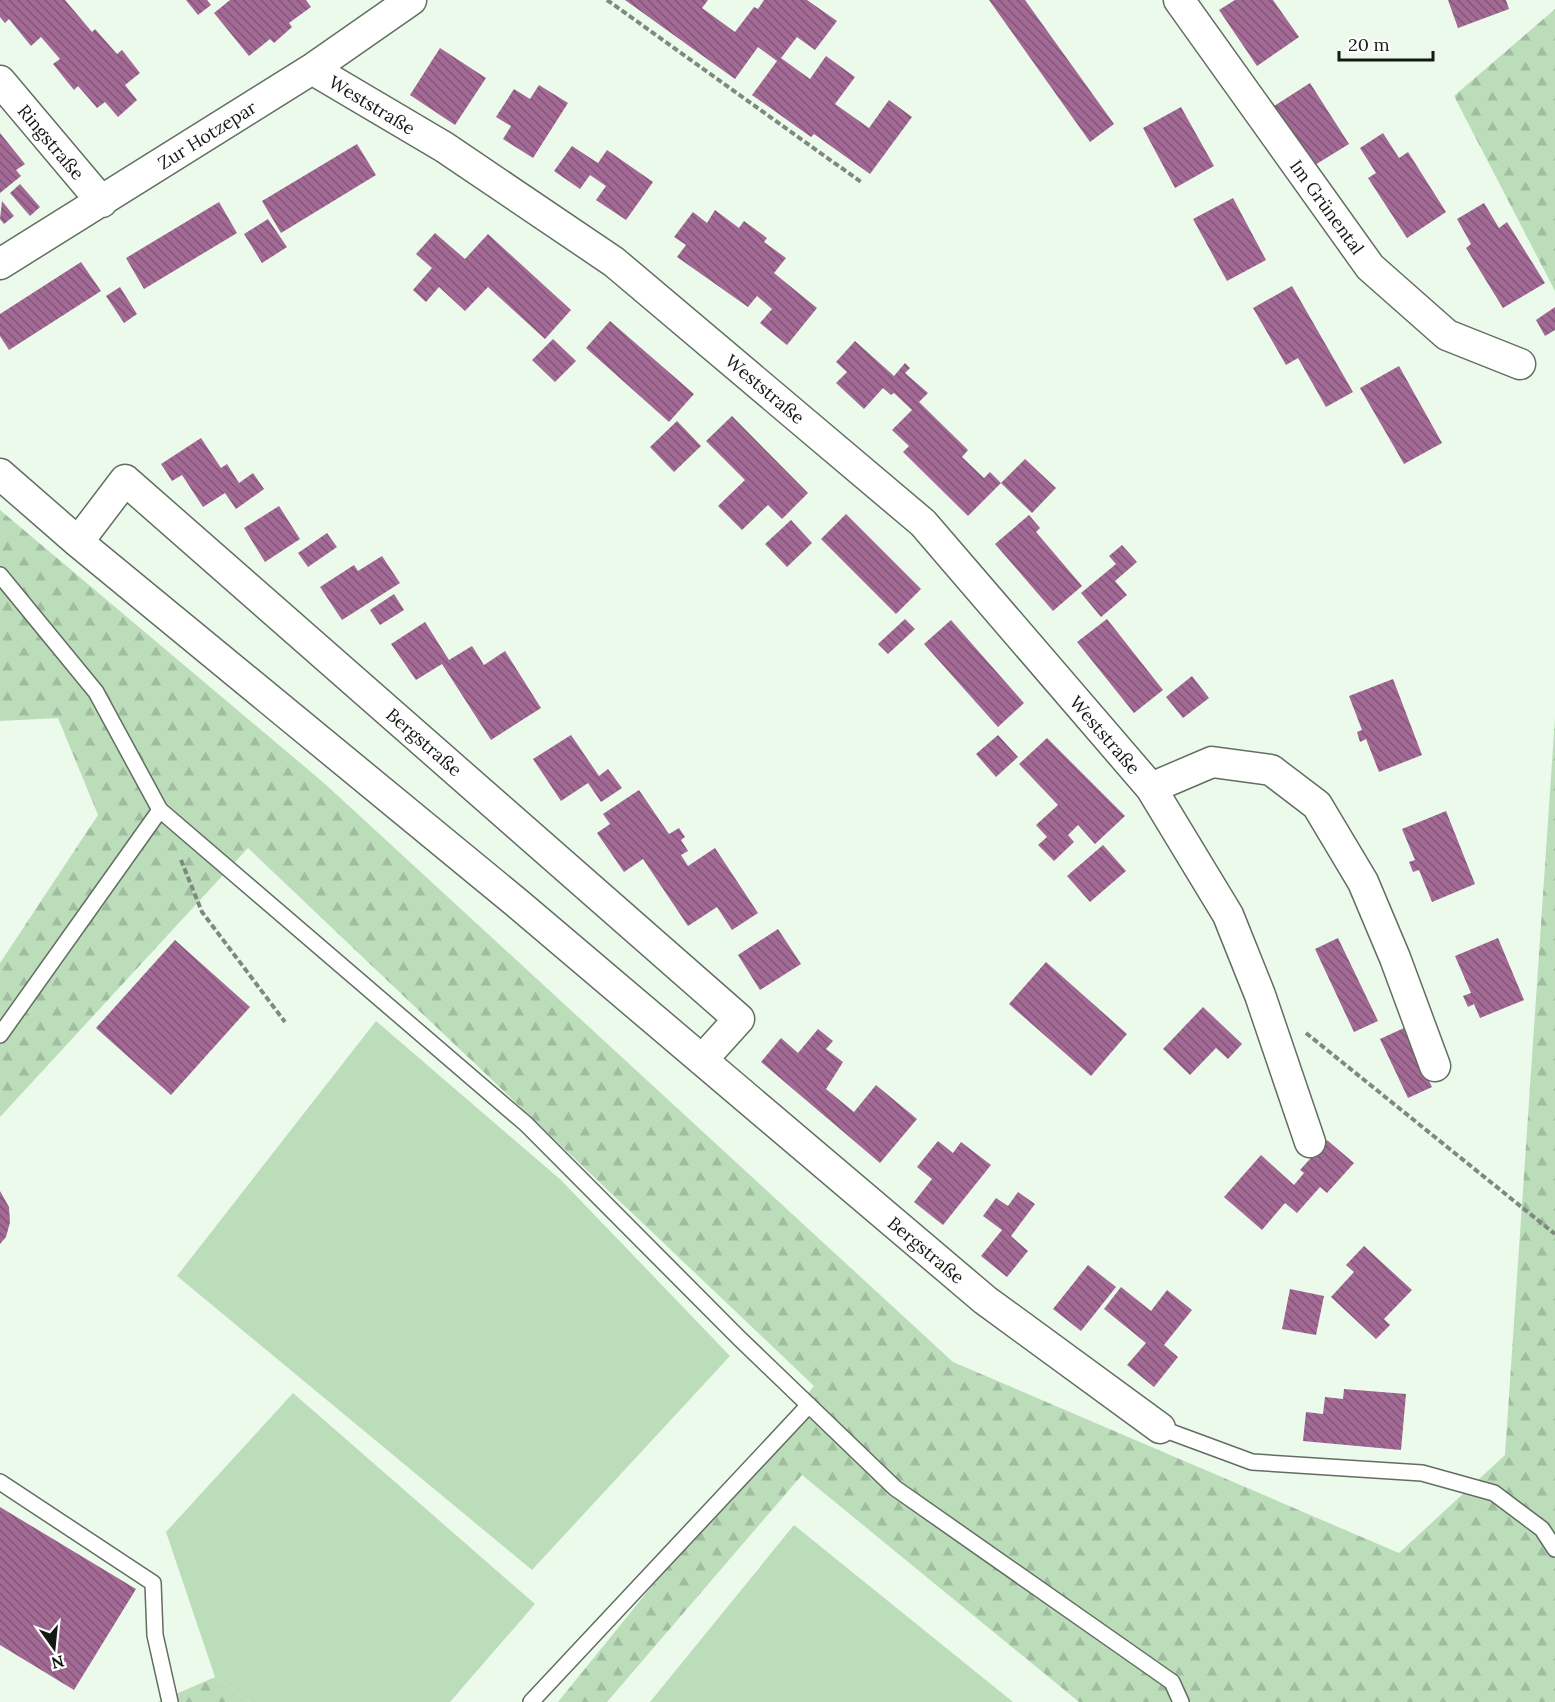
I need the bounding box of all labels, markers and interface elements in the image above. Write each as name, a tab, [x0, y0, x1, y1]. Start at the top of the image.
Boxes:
scale bar	[1339, 24, 1434, 62]
text: 20 m	[1348, 33, 1390, 56]
street label: Weststraße	[325, 70, 419, 140]
street label: Zur Hotzepar	[153, 95, 261, 174]
street label: Ringstraße	[13, 100, 89, 185]
street label: Im Grünental	[1285, 155, 1369, 259]
street label: Weststraße	[721, 349, 810, 429]
street label: Weststraße	[1065, 691, 1146, 779]
street label: Bergstraße	[381, 703, 467, 781]
street label: Bergstraße	[883, 1211, 969, 1289]
north arrow	[24, 1618, 84, 1678]
text: N	[49, 1651, 66, 1674]

